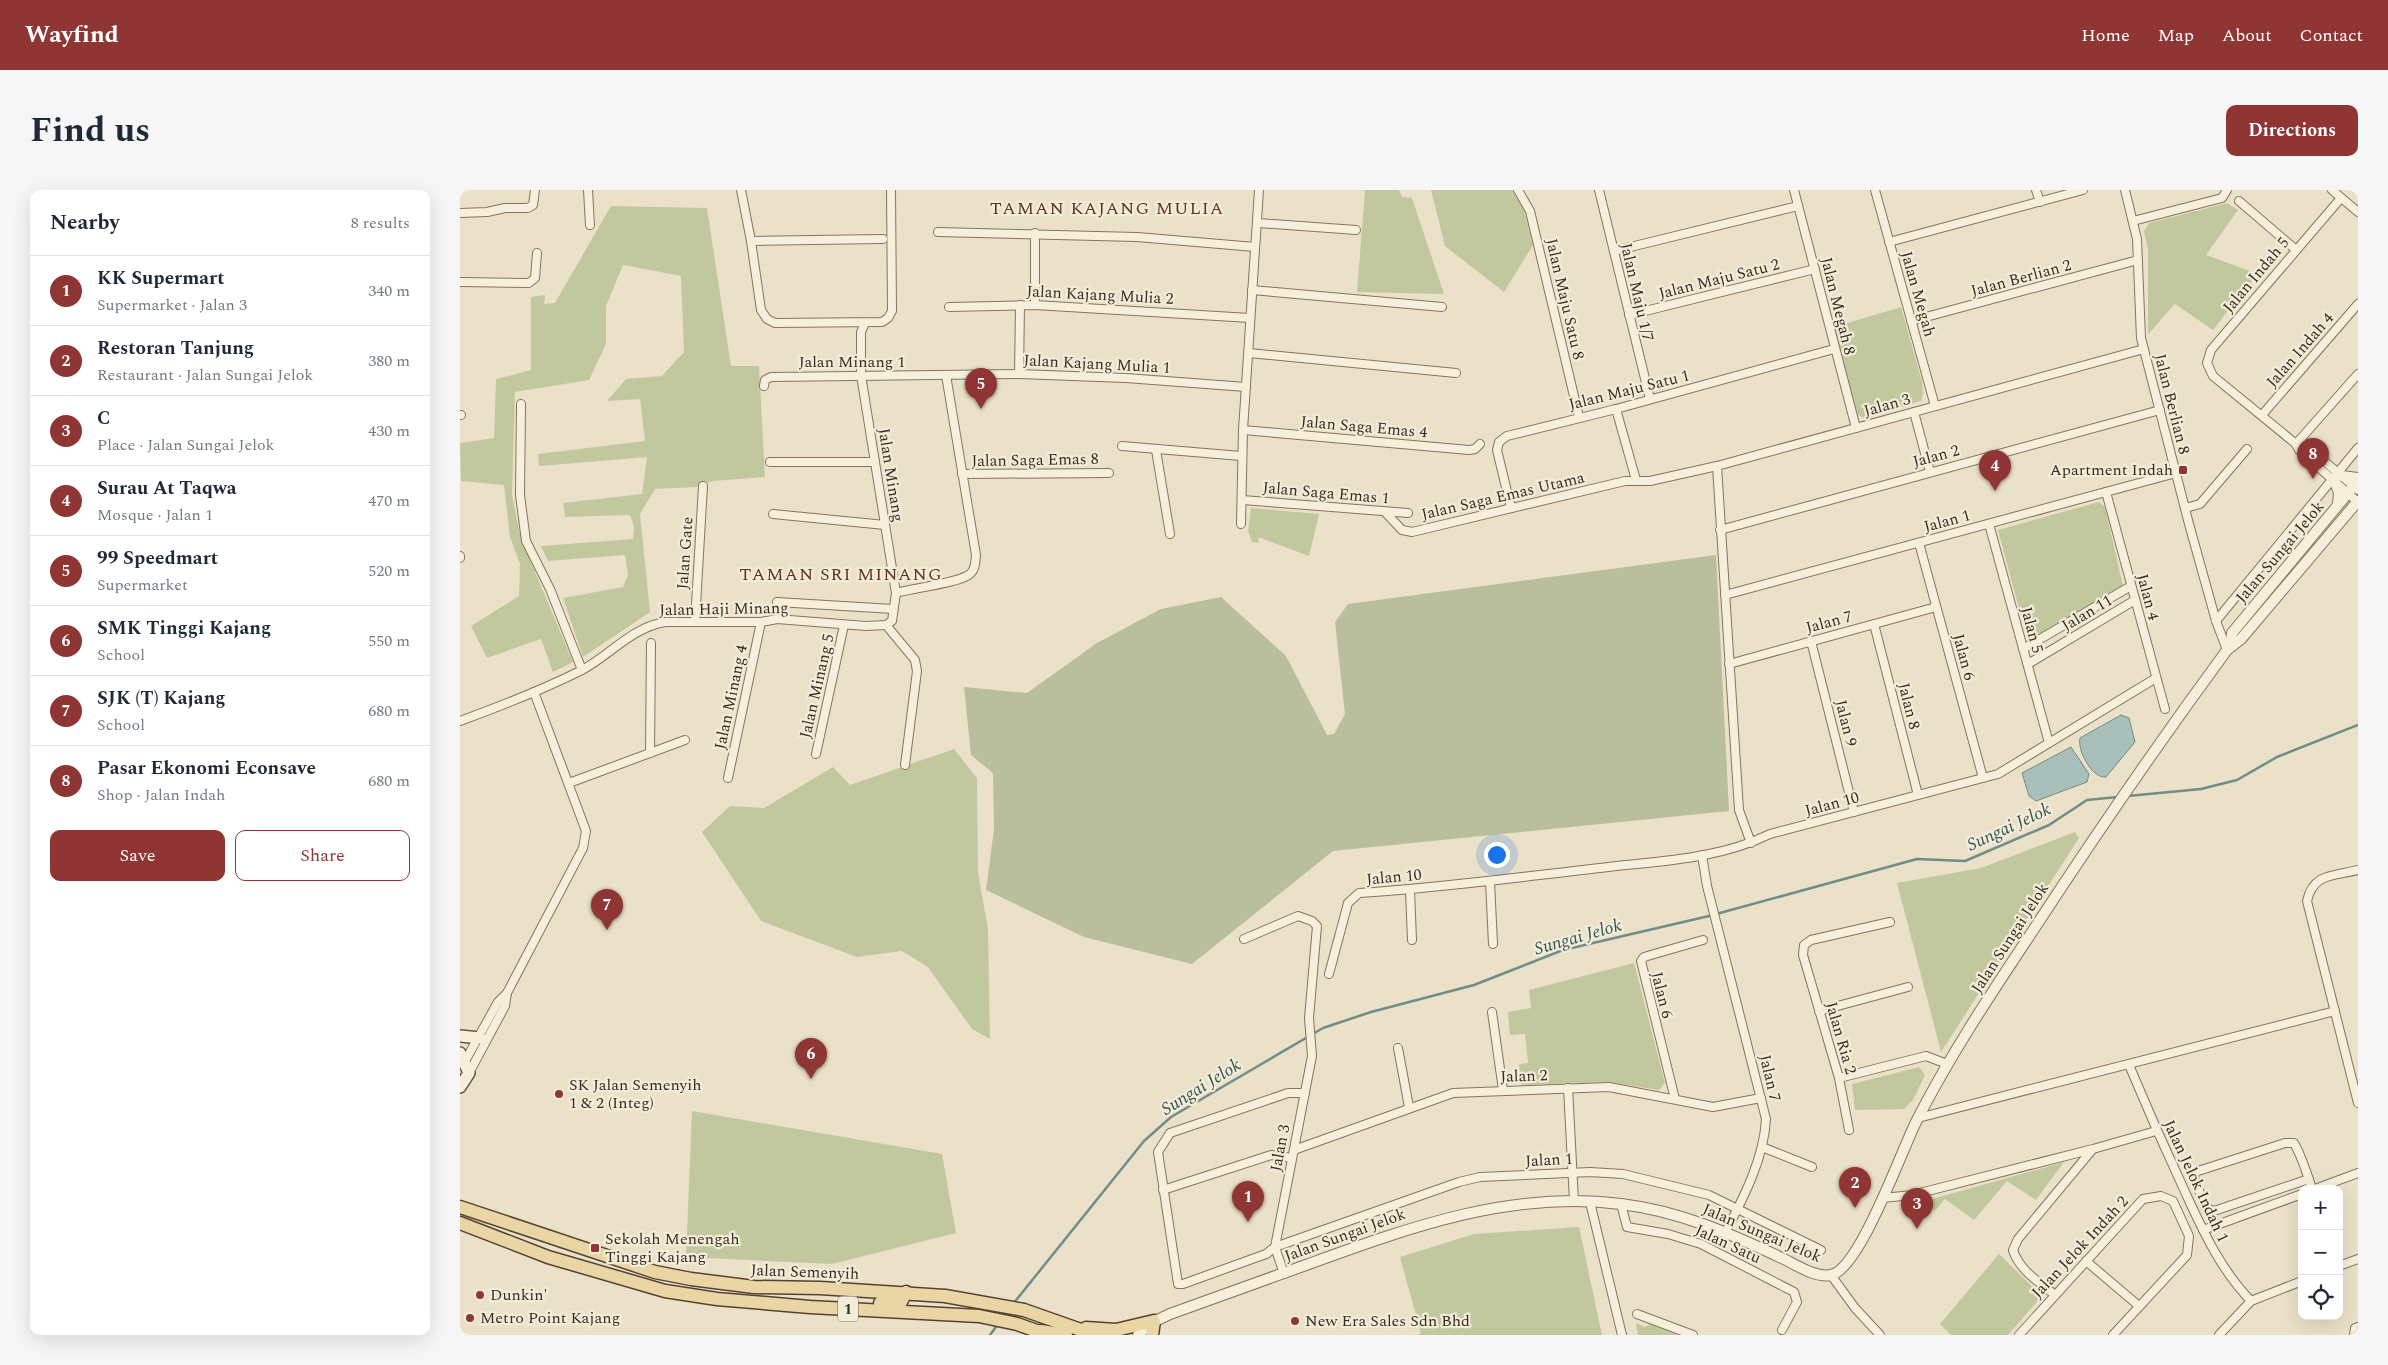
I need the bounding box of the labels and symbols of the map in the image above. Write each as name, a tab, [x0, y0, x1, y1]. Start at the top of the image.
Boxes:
district label: TAMAN KAJANG MULIA	[990, 195, 1224, 222]
street label: Jalan Indah 5	[2217, 232, 2295, 318]
street label: Jalan Maju Satu 8	[1539, 236, 1591, 362]
street label: Jalan Maju 1/7	[1614, 240, 1660, 344]
street label: Jalan Megah	[1894, 248, 1942, 340]
street label: Jalan Maju Satu 2	[1656, 252, 1782, 306]
street label: Jalan Berlian 2	[1968, 253, 2074, 303]
street label: Jalan Megah 8	[1814, 255, 1862, 357]
street label: Jalan Kajang Mulia 2	[1026, 279, 1174, 311]
street label: Jalan Indah 4	[2260, 307, 2340, 393]
street label: Jalan Kajang Mulia 1	[1023, 348, 1171, 380]
street label: Jalan Minang 1	[799, 350, 905, 374]
street label: Jalan Berlian 8	[2148, 351, 2196, 457]
street label: Jalan Maju Satu 1	[1566, 363, 1692, 417]
pin: 5	[965, 368, 997, 409]
street label: Jalan 3	[1861, 387, 1913, 423]
street label: Jalan Saga Emas 4	[1300, 410, 1428, 444]
street label: Jalan Minang	[872, 426, 910, 524]
street label: Jalan 2	[1910, 438, 1962, 474]
pin: 8	[2297, 438, 2329, 479]
street label: Jalan Saga Emas 8	[971, 447, 1099, 473]
pin: 4	[1979, 450, 2011, 491]
place label: Apartment Indah	[2050, 458, 2173, 482]
marker: Apartment Indah	[2177, 464, 2189, 476]
street label: Jalan Saga Emas Utama	[1419, 465, 1587, 526]
street label: Jalan Saga Emas 1	[1262, 476, 1390, 510]
street label: Jalan Sungai Jelok	[2230, 495, 2330, 609]
street label: Jalan 1	[1921, 503, 1973, 539]
street label: Jalan Gate	[670, 516, 700, 590]
district label: TAMAN SRI MINANG	[739, 561, 943, 588]
street label: Jalan 4	[2130, 571, 2166, 623]
street label: Jalan 11	[2057, 588, 2117, 638]
street label: Jalan Haji Minang	[659, 596, 789, 622]
street label: Jalan 7	[1803, 604, 1855, 640]
street label: Jalan 5	[2014, 604, 2050, 656]
street label: Jalan Minang 5	[793, 631, 841, 741]
street label: Jalan 6	[1946, 631, 1982, 683]
street label: Jalan Minang 4	[708, 642, 754, 752]
street label: Jalan 8	[1892, 680, 1926, 732]
street label: Jalan 9	[1829, 697, 1863, 749]
street label: Jalan 10	[1802, 785, 1862, 823]
water label: Sungai Jelok	[1963, 796, 2056, 858]
your location	[1484, 842, 1510, 868]
street label: Jalan 10	[1365, 863, 1423, 891]
street label: Jalan Sungai Jelok	[1965, 878, 2055, 998]
pin: 7	[591, 889, 623, 930]
water label: Sungai Jelok	[1531, 911, 1626, 962]
street label: Jalan 6	[1645, 969, 1679, 1021]
street label: Jalan Ria 2	[1819, 999, 1863, 1077]
pin: 6	[795, 1038, 827, 1079]
water label: Sungai Jelok	[1156, 1051, 1247, 1122]
street label: Jalan 7	[1753, 1052, 1787, 1104]
street label: Jalan 2	[1500, 1063, 1548, 1089]
place label: SK Jalan Semenyih 1 & 2 (Integ)	[569, 1073, 702, 1115]
marker: SK Jalan Semenyih 1 & 2 (Integ)	[553, 1088, 565, 1100]
street label: Jalan Jelok Indah 1	[2157, 1116, 2235, 1246]
street label: Jalan 3	[1264, 1122, 1296, 1174]
street label: Jalan 1	[1525, 1147, 1573, 1173]
pin: 2	[1839, 1167, 1871, 1208]
pin: 1	[1232, 1181, 1264, 1222]
pin: 3	[1901, 1188, 1933, 1229]
street label: Jalan Jelok Indah 2	[2026, 1190, 2134, 1304]
street label: Jalan Sungai Jelok	[1699, 1197, 1825, 1269]
street label: Jalan Sungai Jelok	[1281, 1202, 1409, 1268]
street label: Jalan Satu	[1691, 1218, 1765, 1270]
place label: Sekolah Menengah Tinggi Kajang	[605, 1227, 740, 1269]
marker: Sekolah Menengah Tinggi Kajang	[589, 1242, 601, 1254]
street label: Jalan Semenyih	[750, 1258, 860, 1286]
place label: Dunkin'	[490, 1283, 548, 1307]
marker: Dunkin'	[474, 1289, 486, 1301]
road number: 1	[838, 1296, 858, 1322]
place label: Metro Point Kajang	[480, 1306, 620, 1330]
place label: New Era Sales Sdn Bhd	[1305, 1309, 1470, 1333]
marker: Metro Point Kajang	[464, 1312, 476, 1324]
marker: New Era Sales Sdn Bhd	[1289, 1315, 1301, 1327]

